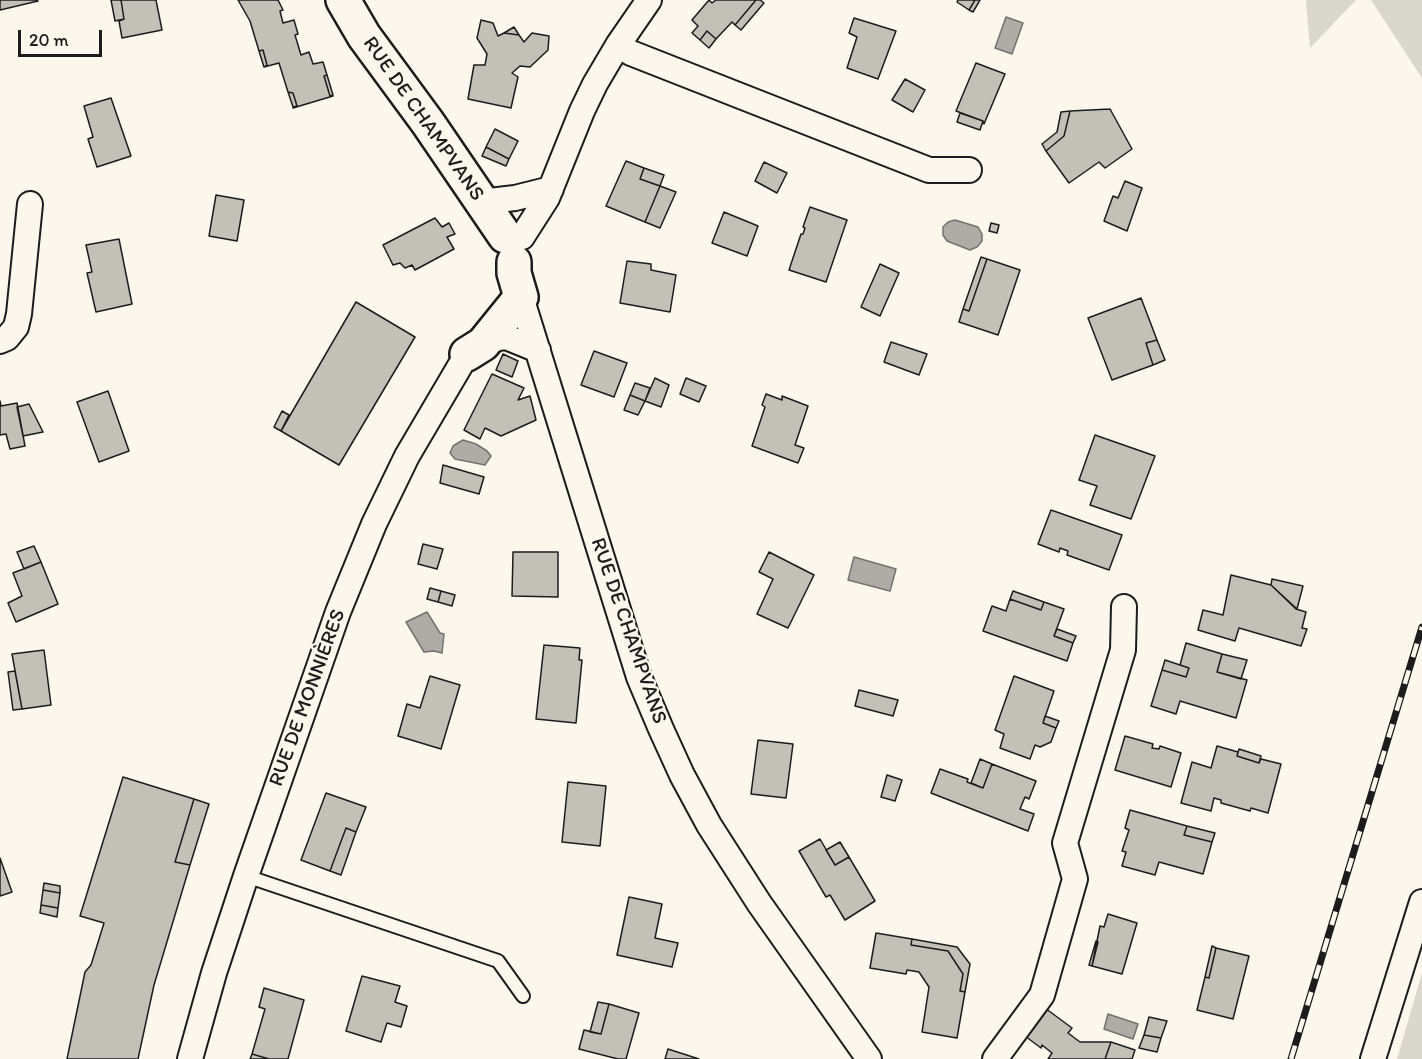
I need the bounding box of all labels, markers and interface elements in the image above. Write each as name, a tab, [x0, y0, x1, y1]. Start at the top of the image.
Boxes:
scale bar	[21, 18, 105, 56]
text: 20 m	[29, 29, 69, 51]
street label: RUE DE CHAMPVANS	[357, 32, 489, 206]
street label: RUE DE CHAMPVANS	[584, 535, 672, 727]
street label: RUE DE MONNIÈRES	[264, 606, 352, 790]

